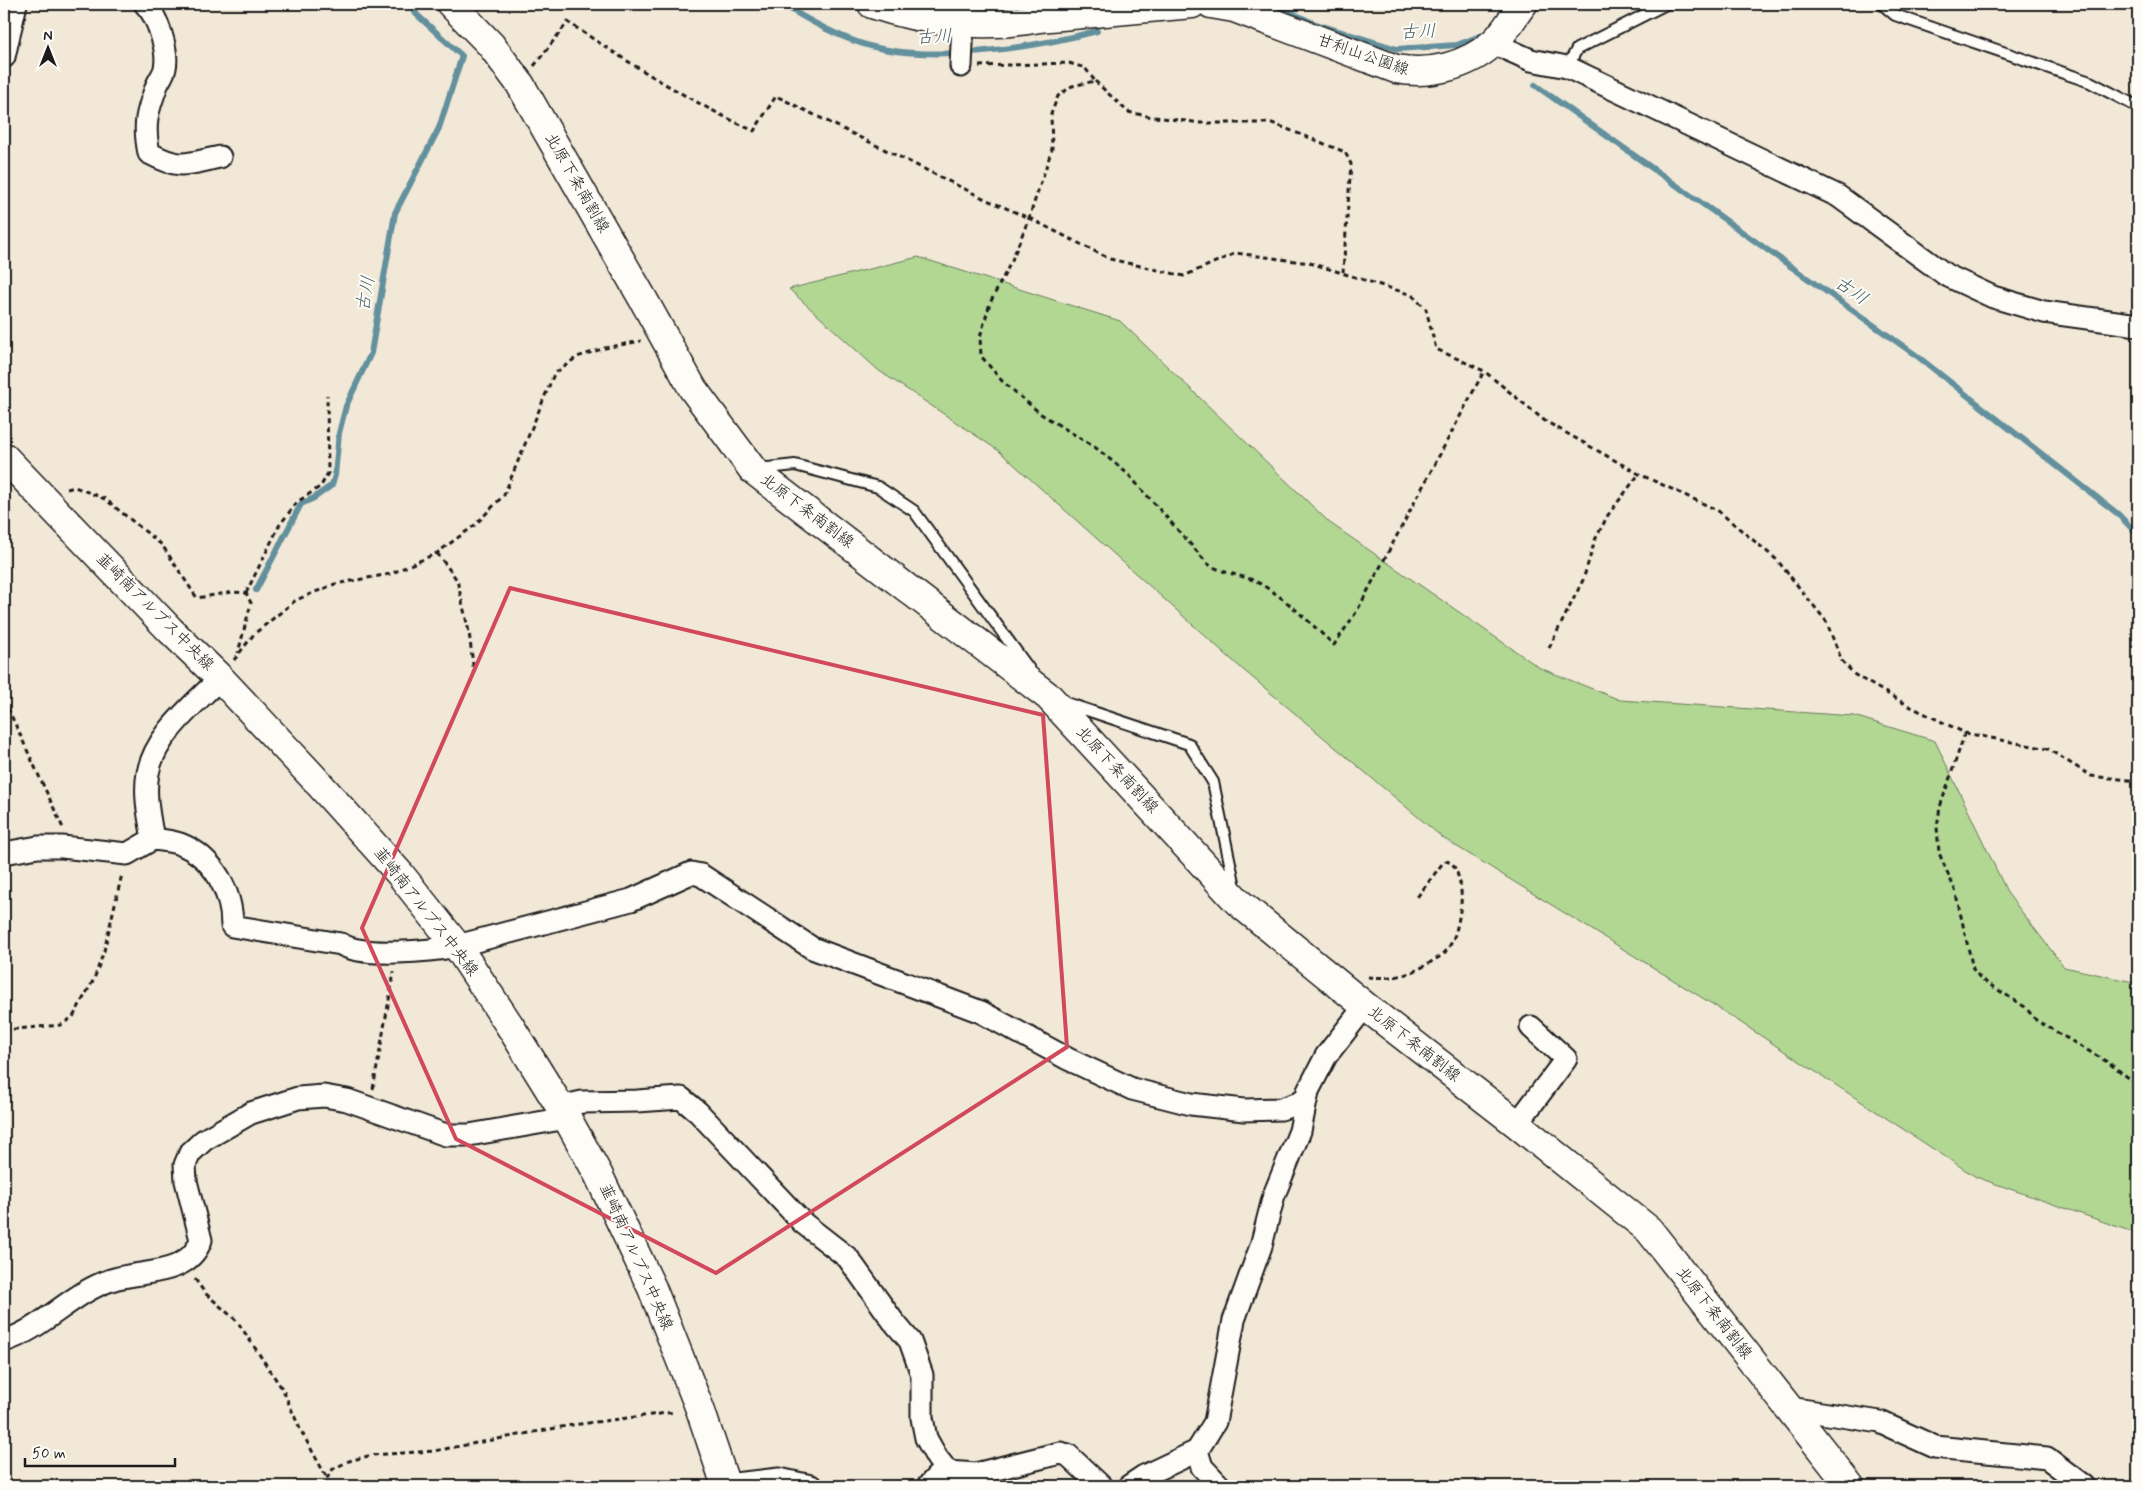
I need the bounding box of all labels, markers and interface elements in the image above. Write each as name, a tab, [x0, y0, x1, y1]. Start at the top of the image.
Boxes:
water label: 古川	[1400, 19, 1436, 45]
north arrow	[22, 22, 72, 72]
water label: 古川	[916, 24, 952, 50]
text: N	[43, 27, 53, 45]
street label: 甘利山公園線	[1314, 29, 1412, 81]
street label: 北原下条南割線	[540, 129, 614, 237]
water label: 古川	[1829, 271, 1873, 311]
water label: 古川	[351, 274, 381, 314]
street label: 北原下条南割線	[756, 469, 858, 553]
street label: 韮崎南アルプス中央線	[92, 549, 218, 675]
street label: 北原下条南割線	[1071, 722, 1163, 818]
street label: 韮崎南アルプス中央線	[369, 843, 483, 981]
street label: 北原下条南割線	[1363, 1001, 1465, 1087]
street label: 韮崎南アルプス中央線	[594, 1180, 678, 1334]
street label: 北原下条南割線	[1671, 1262, 1757, 1364]
scale bar	[25, 1435, 175, 1467]
text: 50 m	[32, 1444, 66, 1464]

